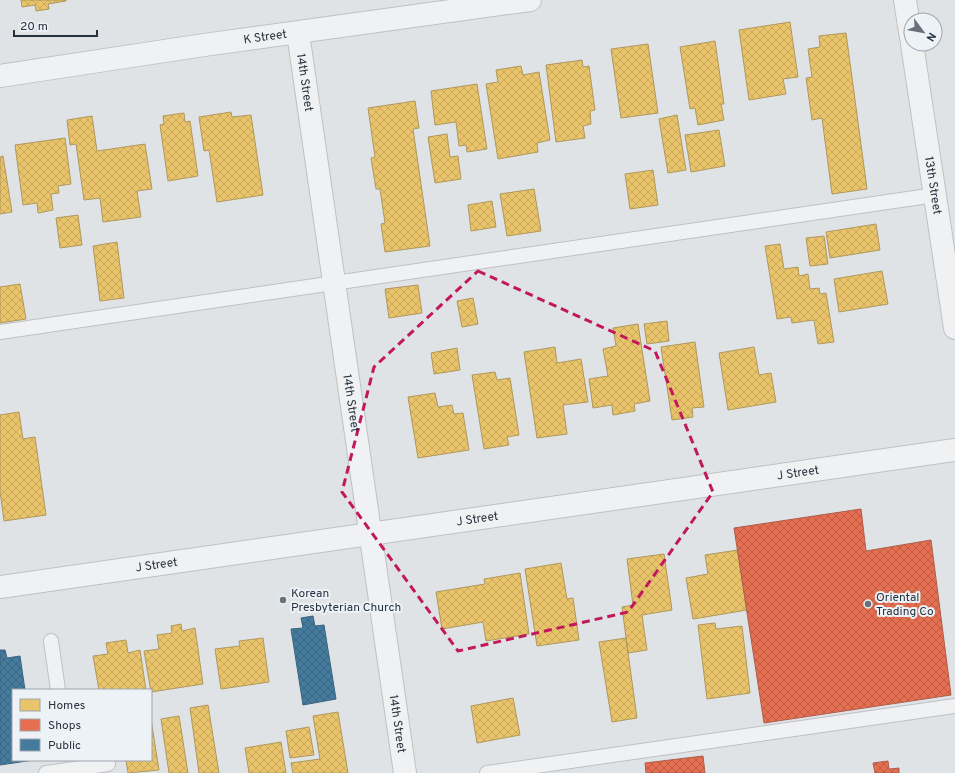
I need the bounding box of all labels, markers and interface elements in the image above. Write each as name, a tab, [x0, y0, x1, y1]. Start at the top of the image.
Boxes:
scale bar	[14, 12, 97, 38]
north arrow	[903, 12, 943, 52]
text: 20 m	[20, 19, 48, 35]
street label: K Street	[242, 27, 288, 48]
text: N	[923, 30, 939, 44]
street label: 14th Street	[292, 52, 316, 113]
street label: 13th Street	[920, 155, 945, 216]
street label: 14th Street	[338, 373, 363, 433]
street label: J Street	[776, 463, 820, 484]
street label: J Street	[455, 509, 499, 530]
street label: J Street	[134, 555, 179, 576]
place label: Korean Presbyterian Church	[291, 586, 401, 616]
place label: Oriental Trading Co	[876, 590, 934, 620]
marker: Korean Presbyterian Church	[278, 595, 288, 605]
marker: Oriental Trading Co	[863, 599, 873, 609]
legend	[12, 689, 152, 761]
street label: 14th Street	[385, 694, 409, 754]
text: Homes	[48, 698, 85, 714]
text: Shops	[48, 718, 81, 734]
text: Public	[48, 738, 81, 754]

